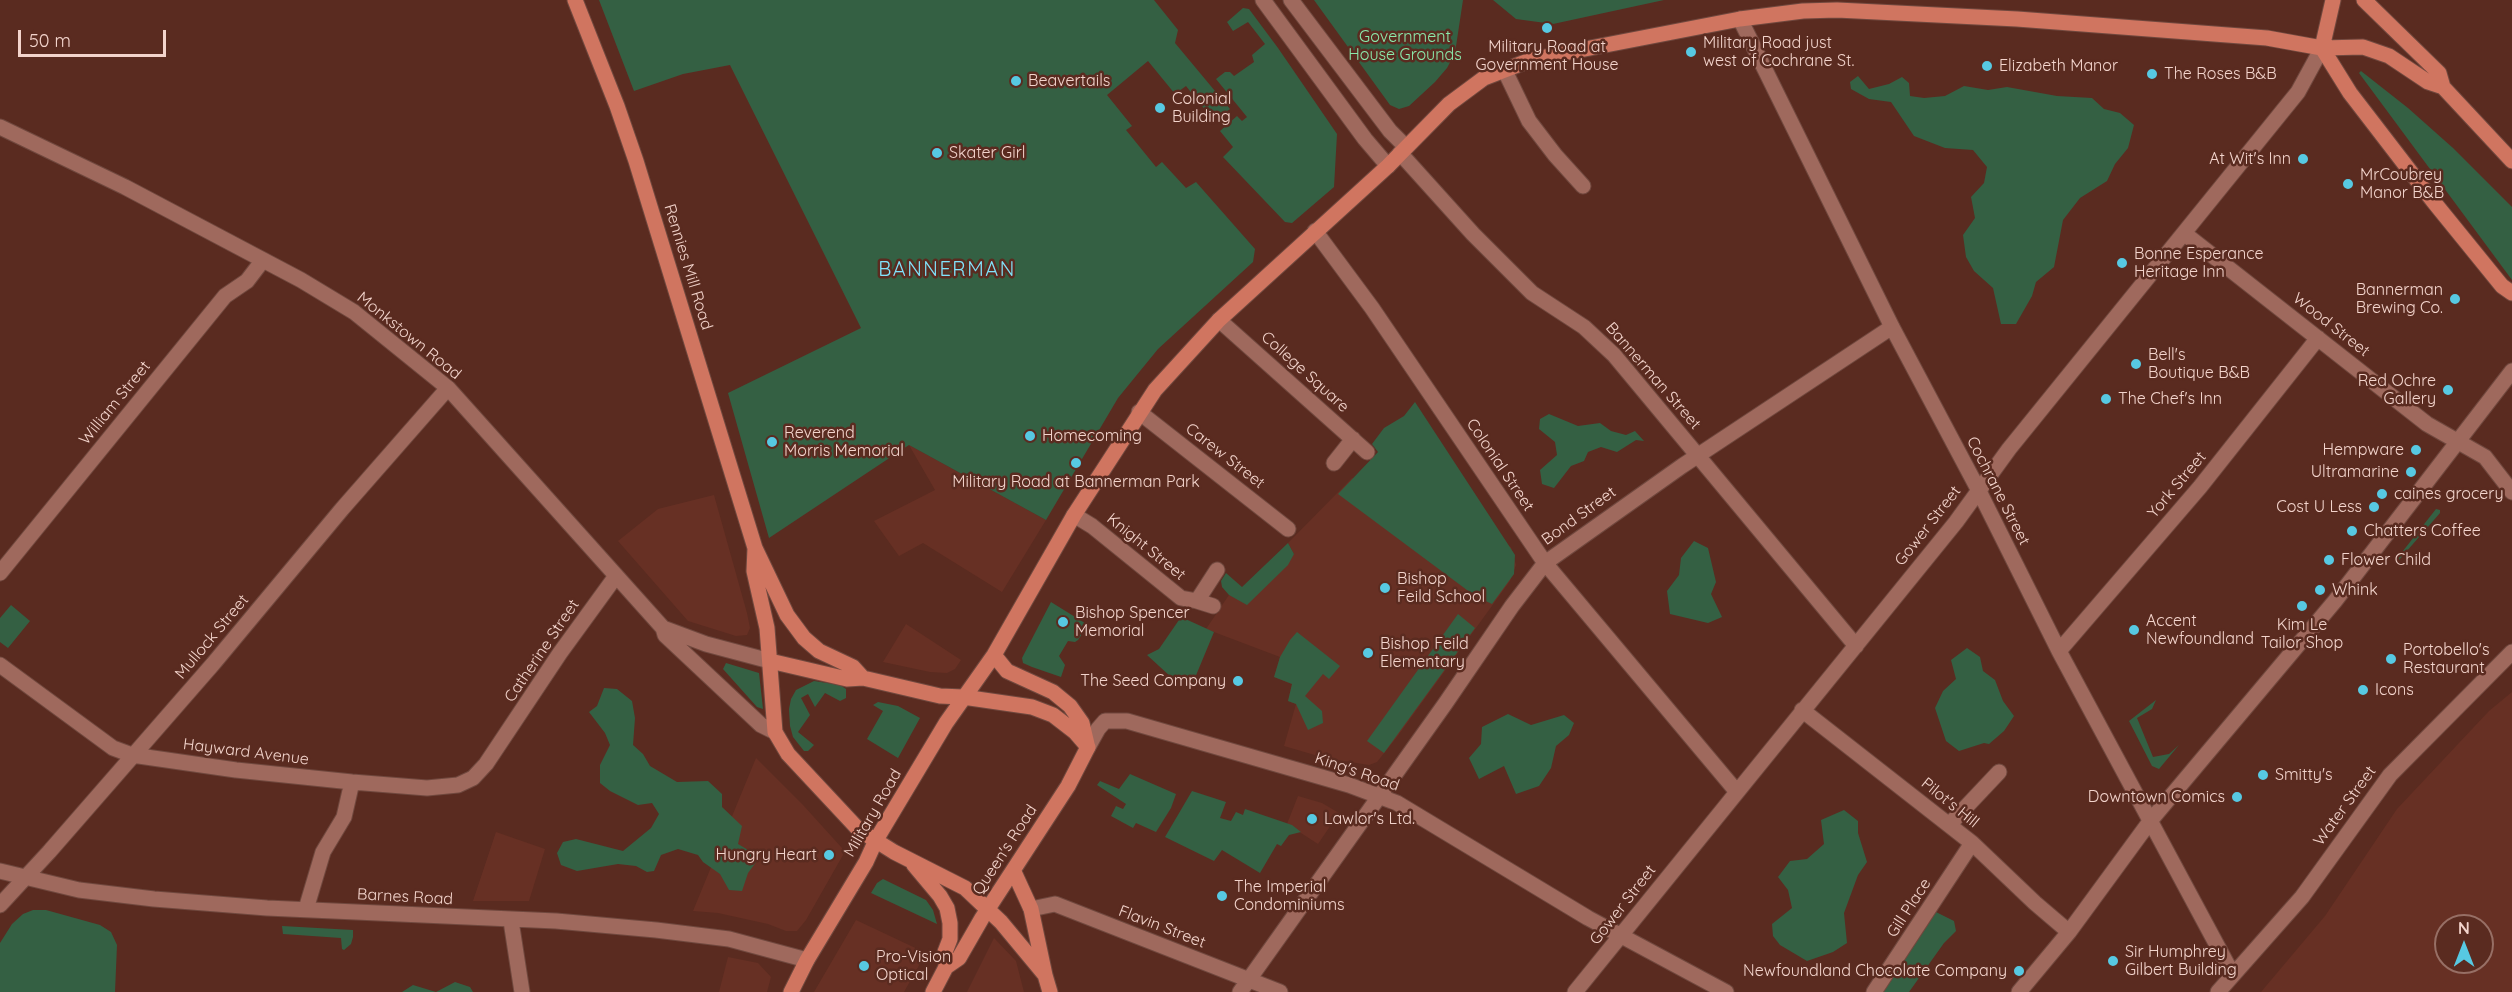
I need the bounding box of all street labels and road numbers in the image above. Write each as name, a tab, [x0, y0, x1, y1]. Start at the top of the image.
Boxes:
street label: Rennies Mill Road	[660, 202, 716, 332]
street label: Monkstown Road	[353, 288, 465, 384]
street label: Wood Street	[2289, 289, 2373, 361]
street label: Bannerman Street	[1601, 319, 1705, 433]
street label: College Square	[1257, 328, 1353, 416]
street label: William Street	[75, 357, 155, 449]
street label: Colonial Street	[1462, 415, 1538, 515]
street label: Carew Street	[1182, 419, 1268, 493]
street label: Cochrane Street	[1962, 433, 2034, 549]
street label: York Street	[2144, 448, 2210, 522]
street label: Gower Street	[1891, 482, 1965, 570]
street label: Bond Street	[1538, 483, 1620, 549]
street label: Knight Street	[1103, 509, 1189, 585]
street label: Mullock Street	[171, 591, 253, 683]
street label: Catherine Street	[501, 596, 583, 706]
street label: Hayward Avenue	[182, 735, 310, 769]
street label: King's Road	[1312, 749, 1402, 795]
street label: Water Street	[2310, 762, 2380, 850]
street label: Military Road	[840, 766, 906, 860]
street label: Pilot's Hill	[1917, 774, 1983, 832]
street label: Queen's Road	[969, 801, 1041, 899]
street label: Gower Street	[1586, 861, 1660, 949]
street label: Gill Place	[1883, 875, 1935, 941]
street label: Barnes Road	[356, 885, 454, 909]
street label: Flavin Street	[1116, 902, 1208, 952]

